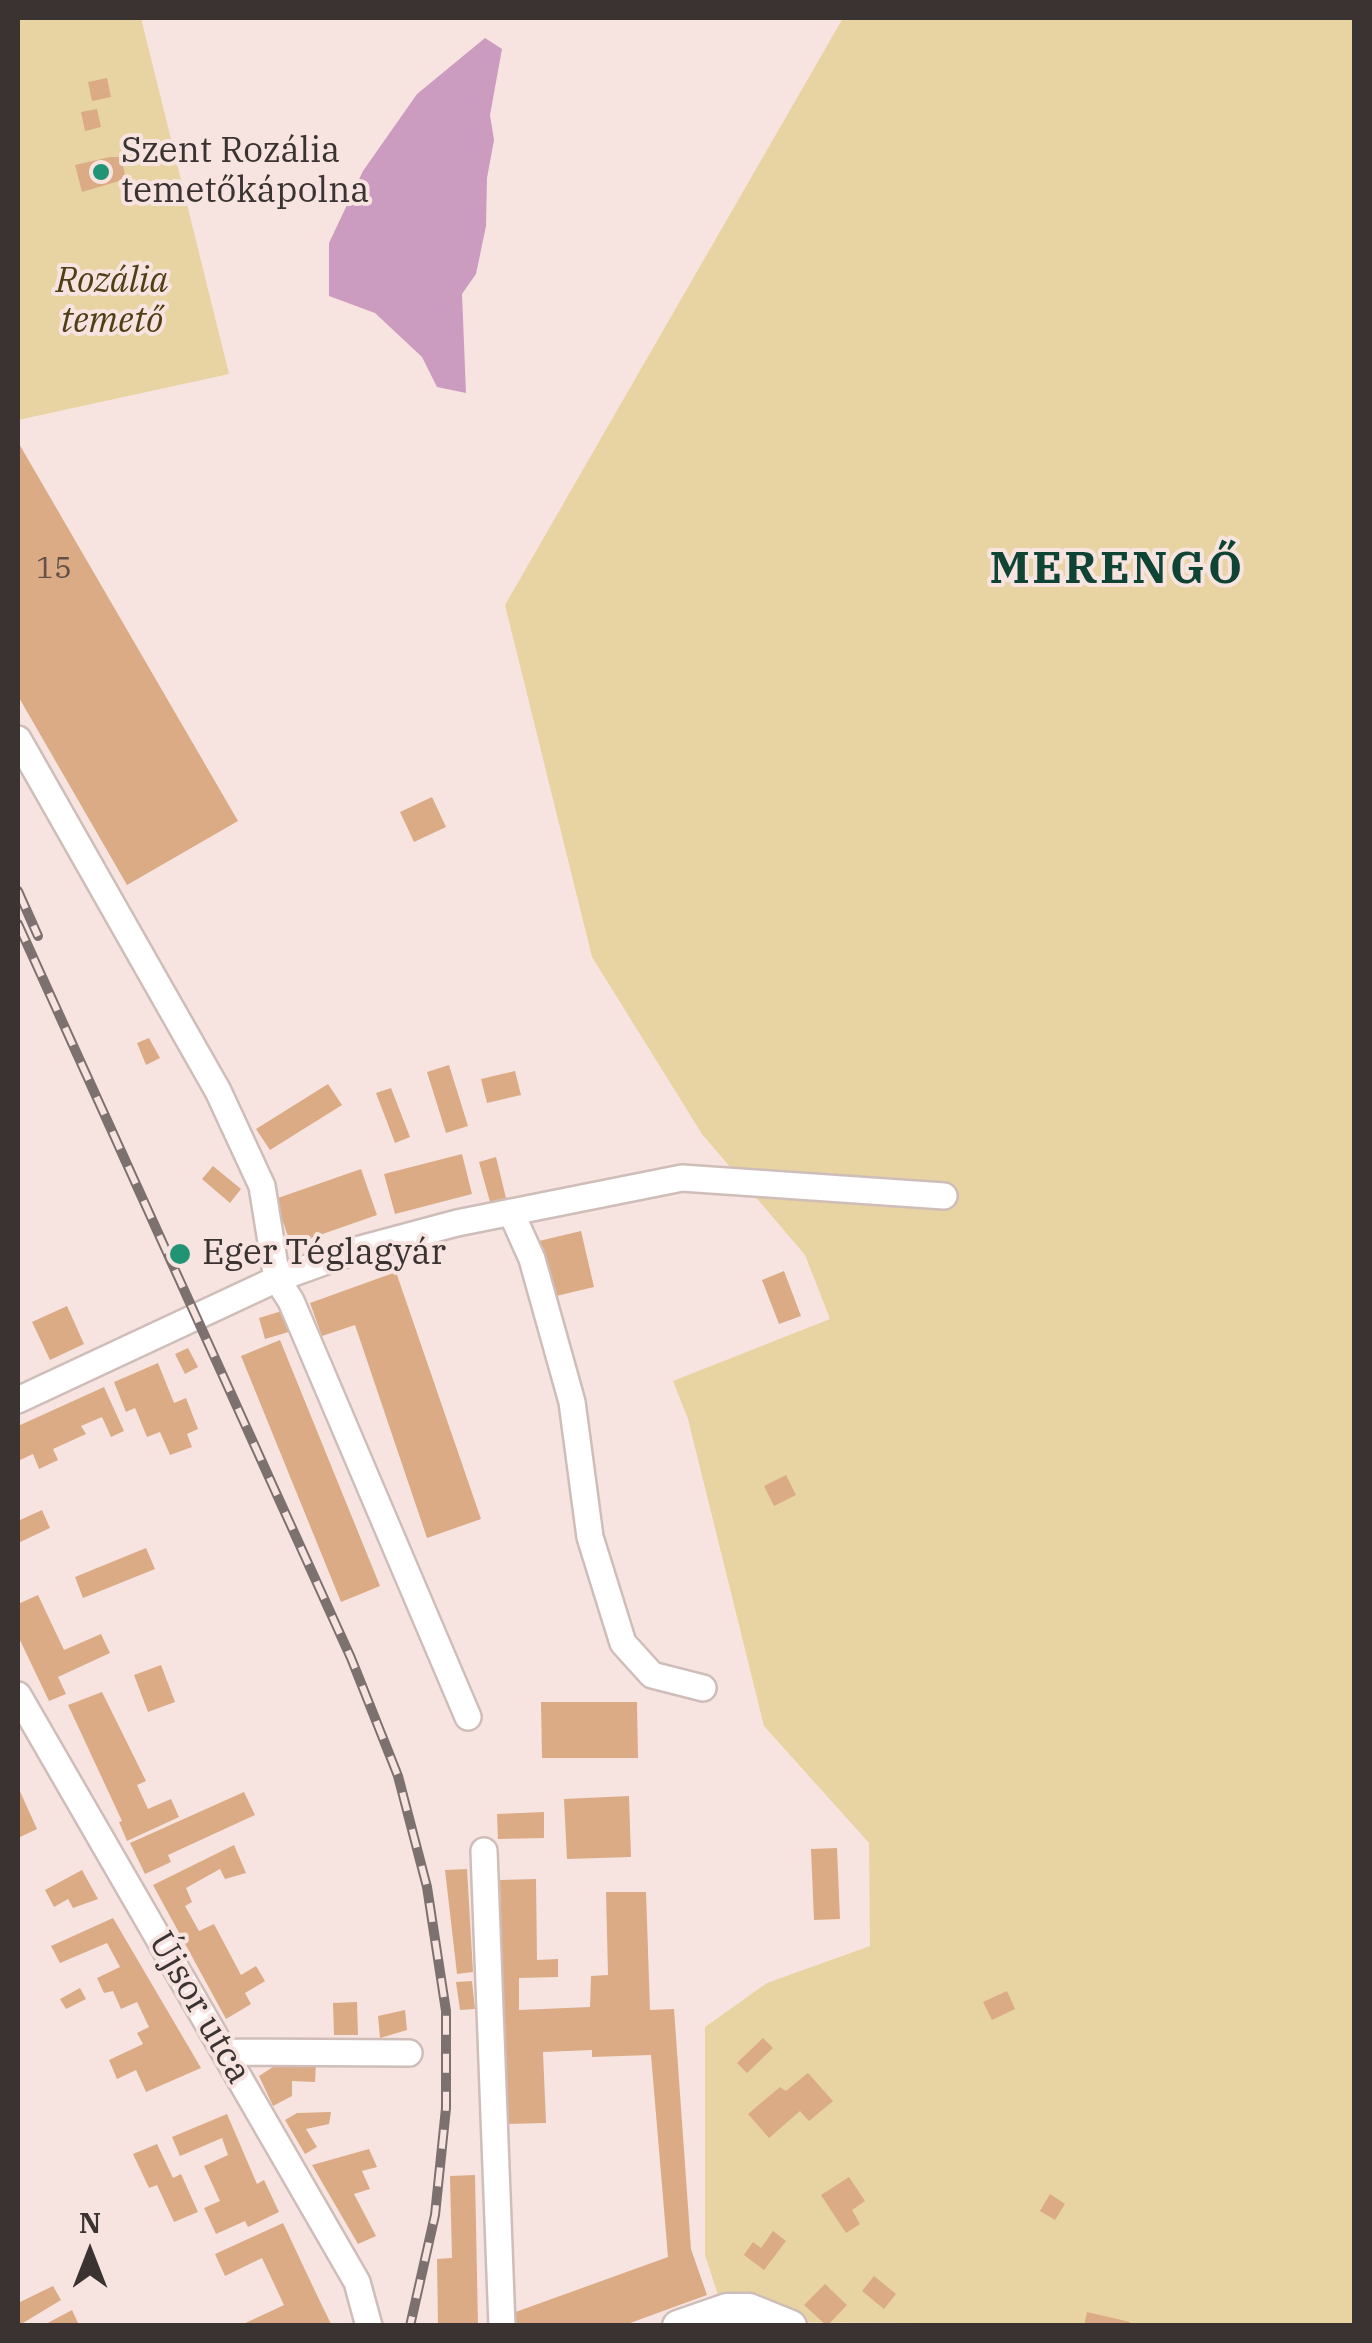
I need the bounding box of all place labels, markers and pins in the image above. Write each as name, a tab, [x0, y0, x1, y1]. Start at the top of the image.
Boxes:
place label: Szent Rozália temetőkápolna	[121, 131, 369, 213]
marker: Szent Rozália temetőkápolna	[90, 161, 112, 183]
place label: Eger Téglagyár	[202, 1233, 446, 1275]
marker: Eger Téglagyár	[167, 1241, 193, 1267]

